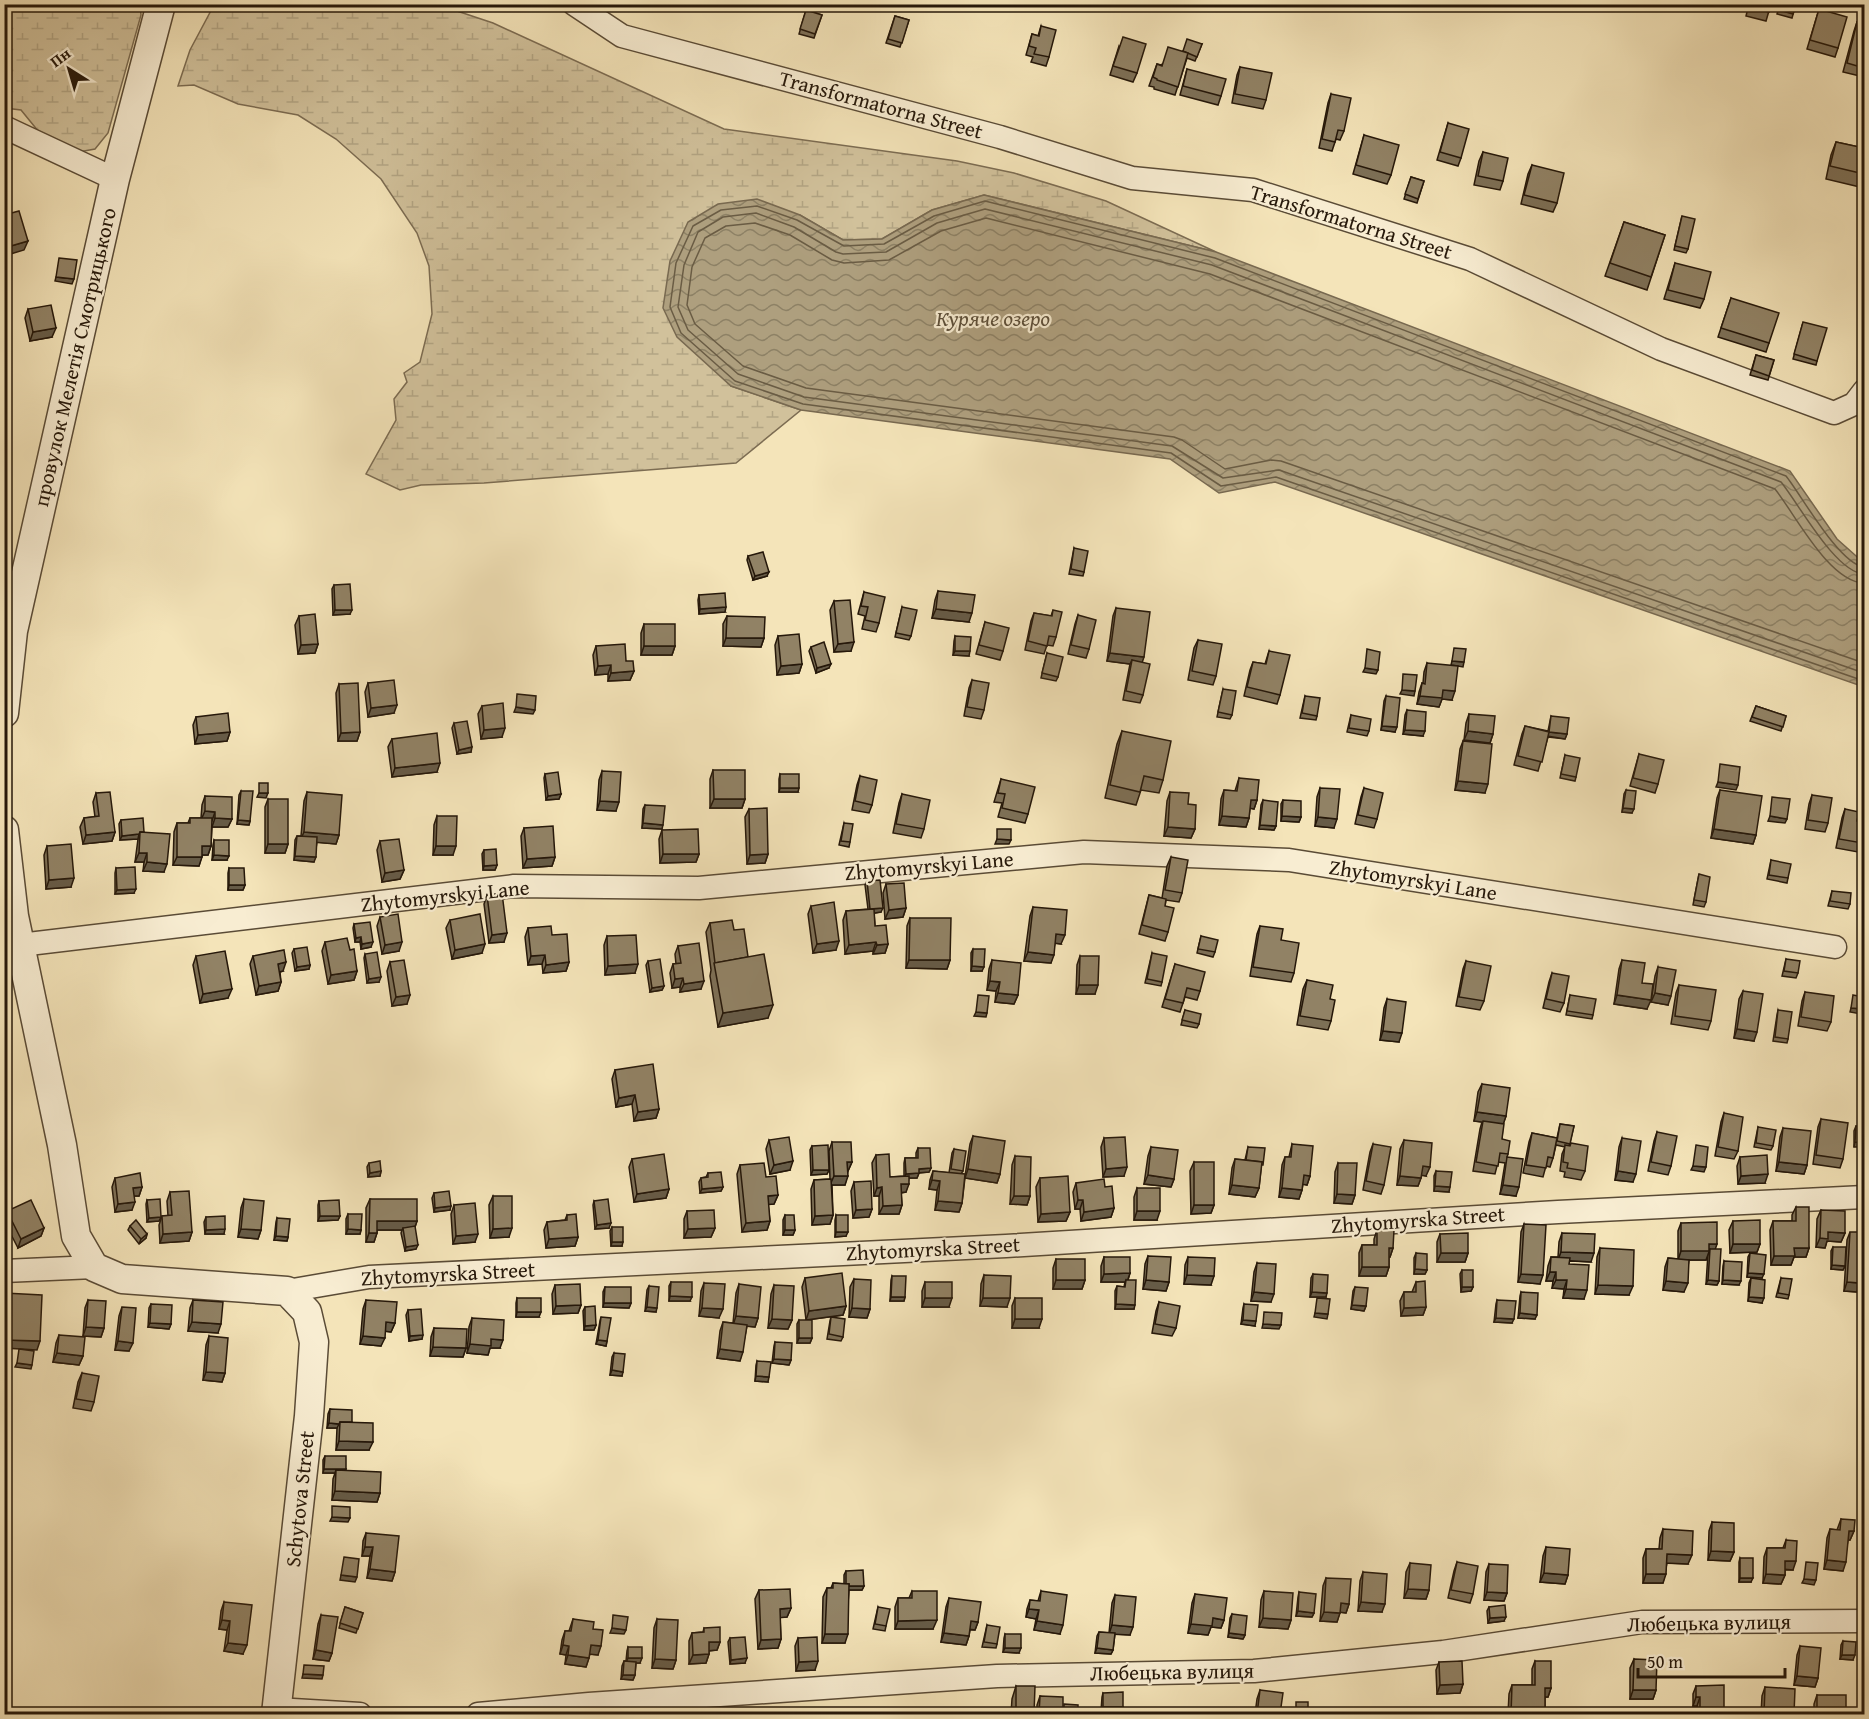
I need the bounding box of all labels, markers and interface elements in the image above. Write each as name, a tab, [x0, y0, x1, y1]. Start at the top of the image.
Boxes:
north arrow	[39, 39, 99, 99]
text: Пн	[45, 41, 76, 73]
street label: Transformatorna Street	[776, 62, 987, 147]
street label: Transformatorna Street	[1246, 176, 1457, 267]
street label: провулок Мелетія Смотрицького	[25, 204, 124, 509]
water label: Куряче озеро	[936, 302, 1050, 334]
street label: Zhytomyrskyi Lane	[843, 843, 1015, 888]
street label: Zhytomyrskyi Lane	[1327, 851, 1499, 908]
street label: Zhytomyrskyi Lane	[359, 871, 531, 920]
street label: Zhytomyrska Street	[1330, 1198, 1507, 1241]
street label: Zhytomyrska Street	[845, 1228, 1021, 1269]
street label: Zhytomyrska Street	[360, 1253, 536, 1294]
street label: Schytova Street	[277, 1429, 322, 1569]
street label: Любецька вулиця	[1627, 1606, 1792, 1639]
scale bar	[1638, 1641, 1785, 1679]
text: 50 m	[1647, 1648, 1683, 1675]
street label: Любецька вулиця	[1090, 1655, 1255, 1688]

